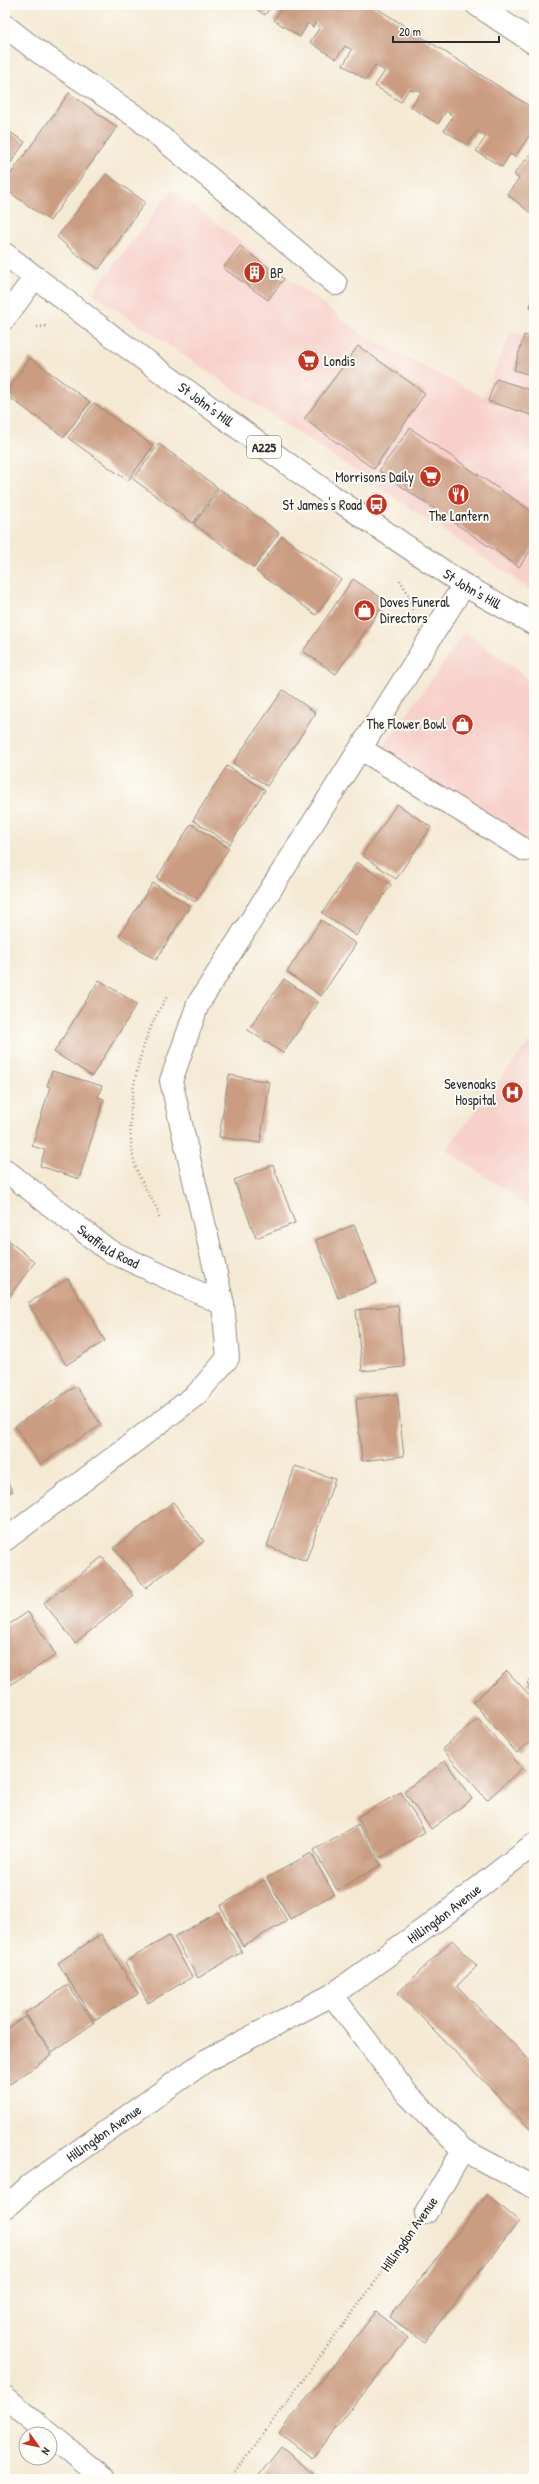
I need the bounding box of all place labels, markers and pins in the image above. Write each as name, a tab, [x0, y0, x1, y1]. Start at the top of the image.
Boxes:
building icon: BP	[241, 260, 267, 286]
place label: BP	[270, 263, 284, 282]
supermarket icon: Londis	[296, 348, 322, 374]
place label: Londis	[324, 351, 355, 370]
supermarket icon: Morrisons Daily	[417, 464, 443, 490]
place label: Morrisons Daily	[335, 467, 414, 487]
restaurant icon: The Lantern	[446, 481, 472, 507]
bus stop icon: St James's Road	[364, 492, 390, 518]
place label: St James's Road	[283, 495, 363, 514]
place label: The Lantern	[429, 506, 489, 525]
place label: Doves Funeral Directors	[380, 592, 450, 627]
shop icon: Doves Funeral Directors	[351, 597, 377, 623]
shop icon: The Flower Bowl	[449, 711, 475, 737]
place label: The Flower Bowl	[367, 714, 446, 733]
place label: Sevenoaks Hospital	[444, 1074, 496, 1110]
hospital icon: Sevenoaks Hospital	[499, 1079, 525, 1105]

